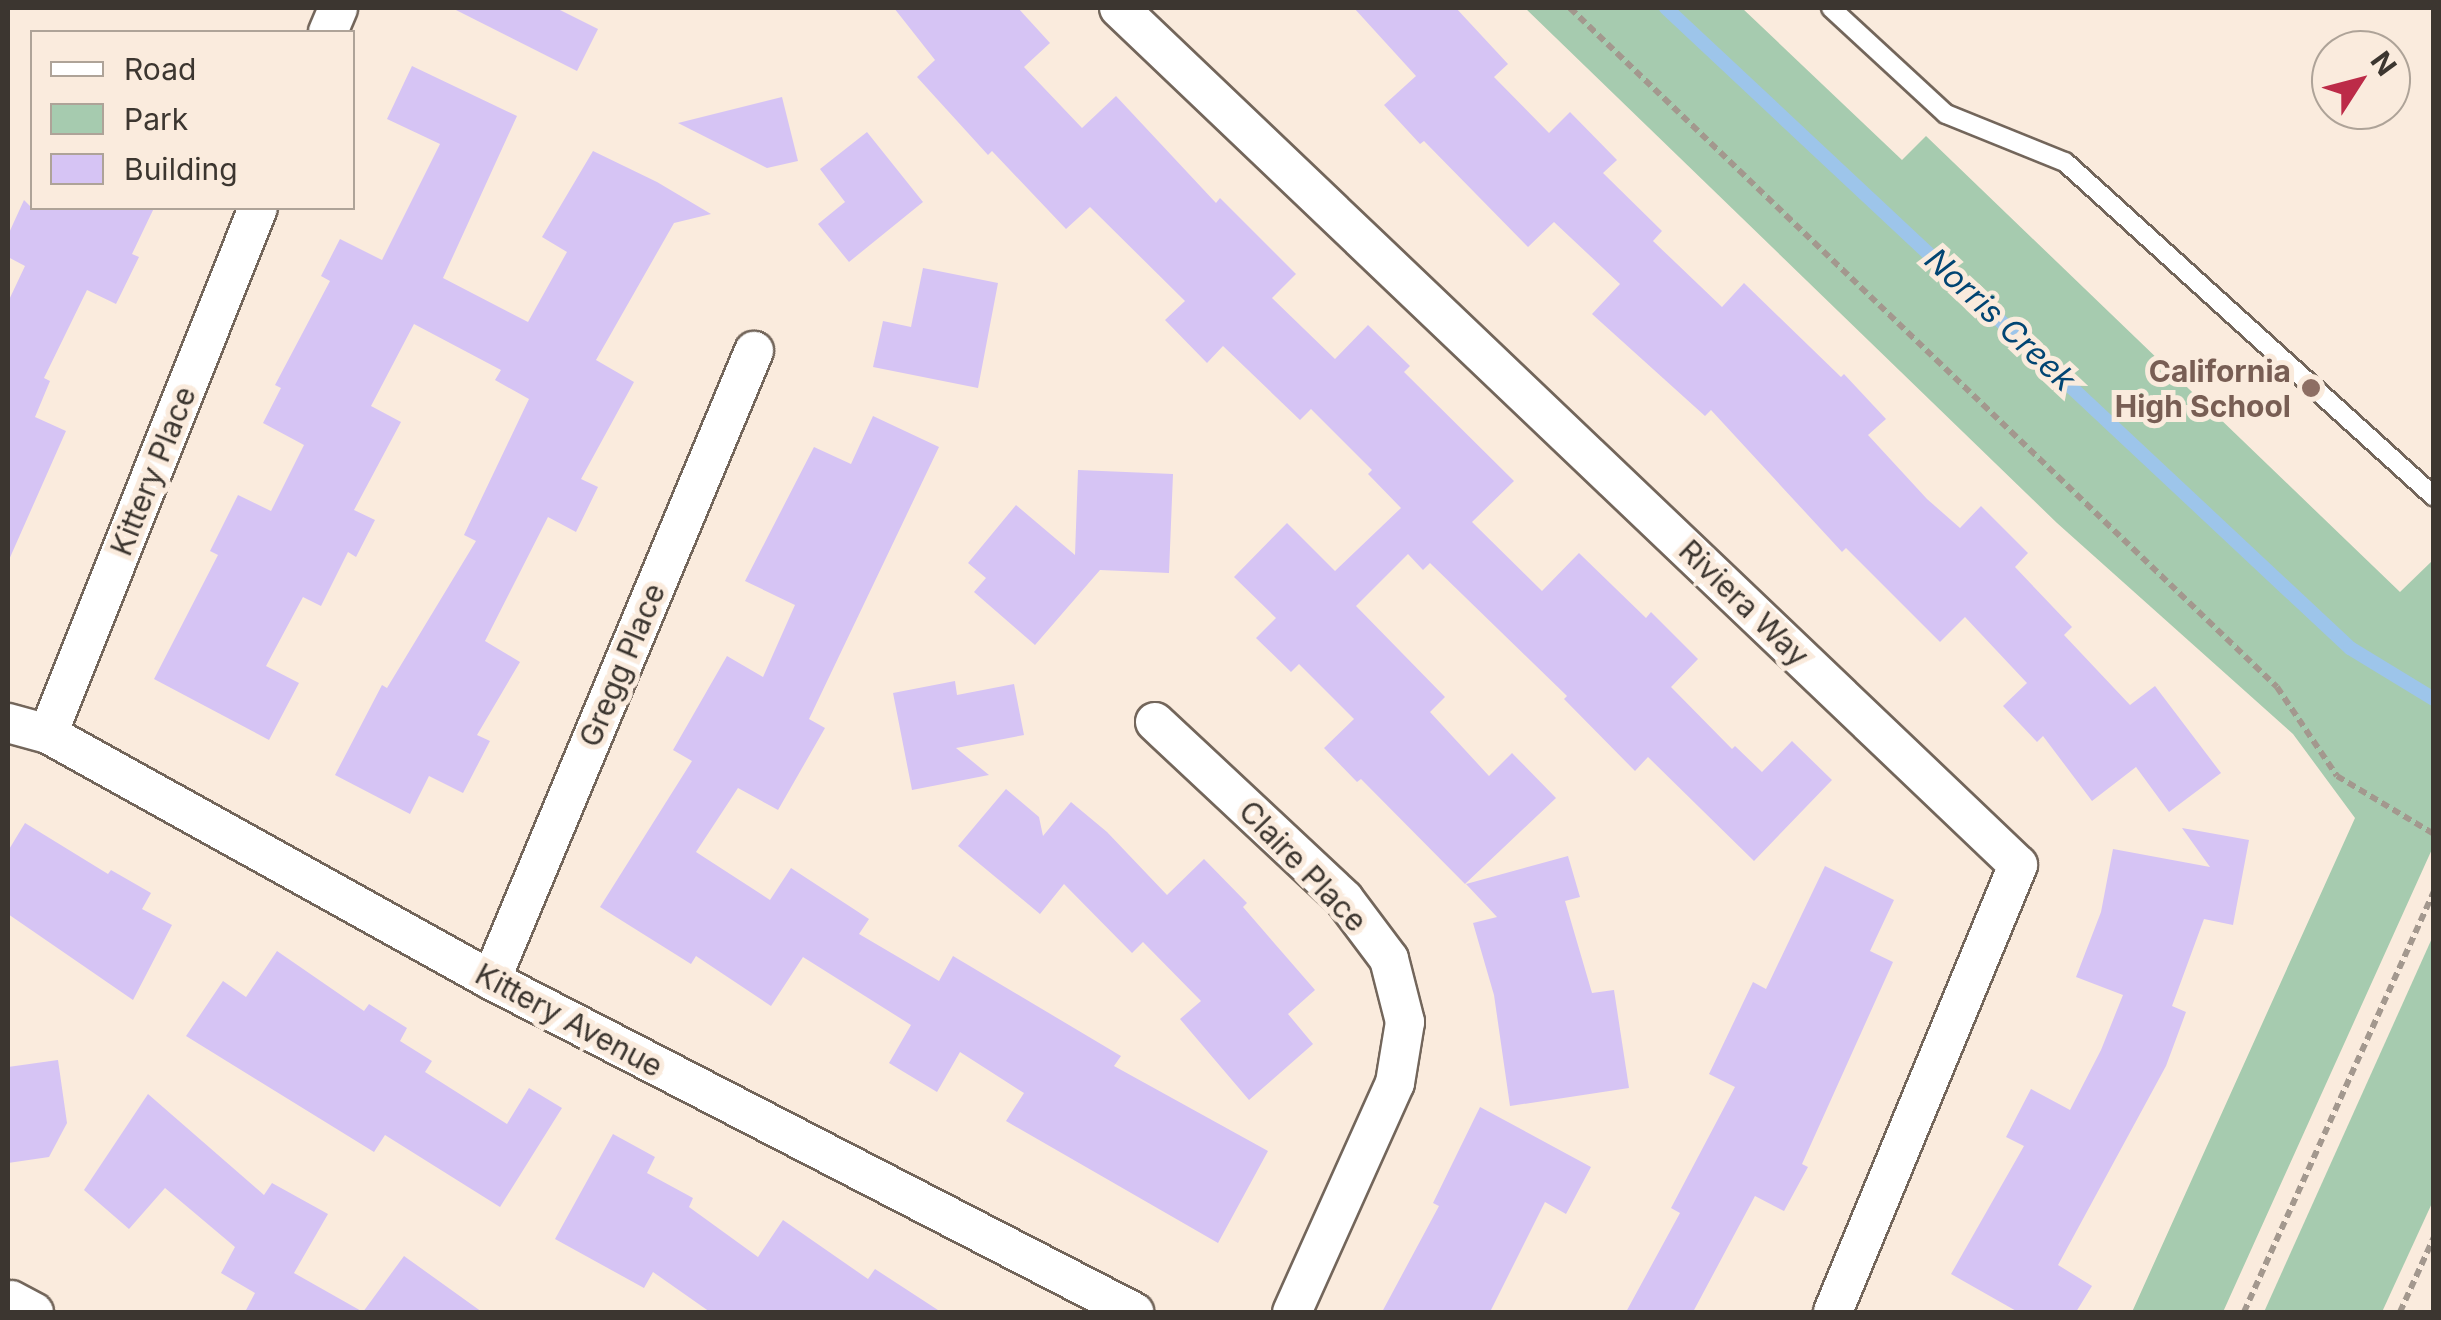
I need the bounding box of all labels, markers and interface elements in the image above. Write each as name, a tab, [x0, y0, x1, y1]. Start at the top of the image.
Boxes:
legend	[30, 30, 355, 210]
north arrow	[2311, 30, 2411, 130]
text: N	[2364, 45, 2404, 82]
text: Road	[124, 51, 196, 87]
text: Park	[124, 101, 188, 137]
text: Building	[124, 151, 238, 187]
water label: Norris Creek	[1917, 241, 2083, 399]
place label: California High School	[2115, 353, 2291, 424]
marker: California High School	[2300, 377, 2322, 399]
street label: Kittery Place	[103, 381, 203, 561]
street label: Riviera Way	[1672, 532, 1816, 674]
street label: Gregg Place	[571, 578, 673, 752]
street label: Claire Place	[1232, 793, 1374, 939]
street label: Kittery Avenue	[469, 956, 669, 1084]

